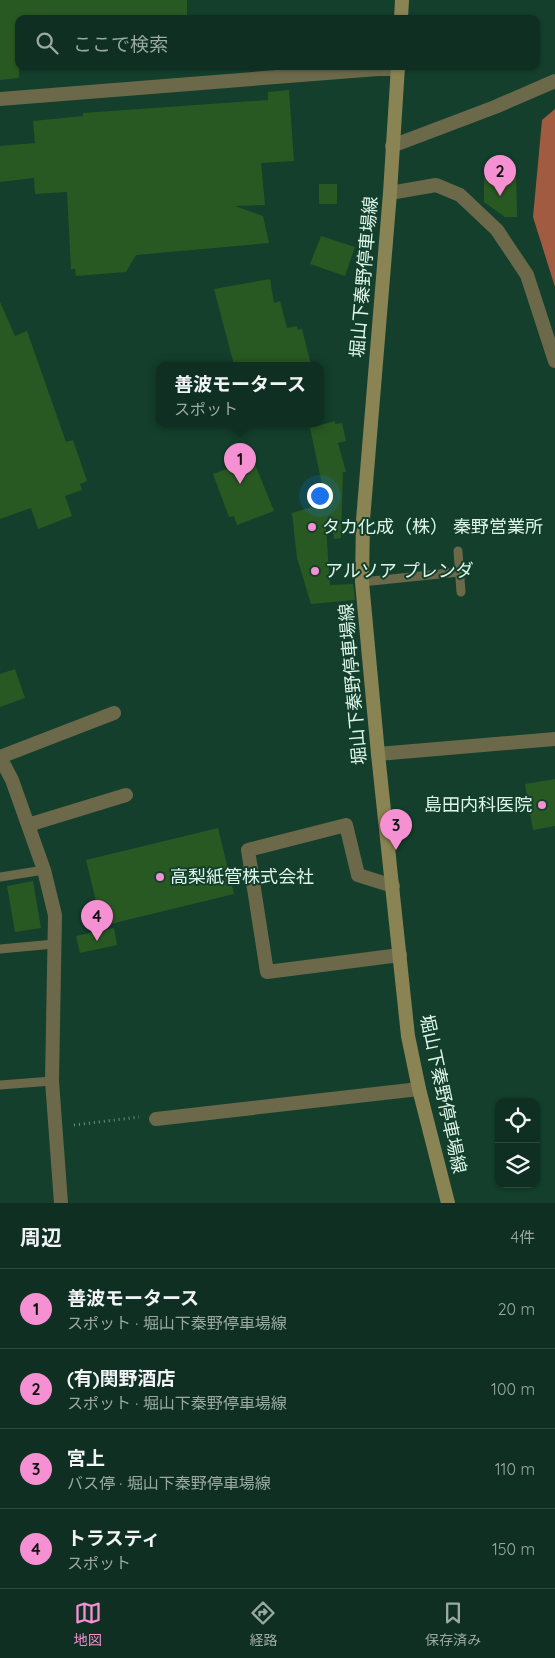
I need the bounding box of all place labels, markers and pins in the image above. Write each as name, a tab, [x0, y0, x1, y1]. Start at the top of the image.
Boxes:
pin: 2	[484, 155, 516, 196]
pin: 1	[224, 443, 256, 484]
place label: タカ化成（株） 秦野営業所	[322, 515, 543, 538]
marker: タカ化成（株） 秦野営業所	[306, 521, 318, 533]
place label: アルソア プレンダ	[325, 559, 474, 582]
marker: アルソア プレンダ	[309, 565, 321, 577]
place label: 島田内科医院	[424, 793, 532, 816]
marker: 島田内科医院	[536, 799, 548, 811]
pin: 3	[380, 809, 412, 850]
place label: 高梨紙管株式会社	[170, 865, 314, 888]
marker: 高梨紙管株式会社	[154, 871, 166, 883]
pin: 4	[81, 900, 113, 941]

